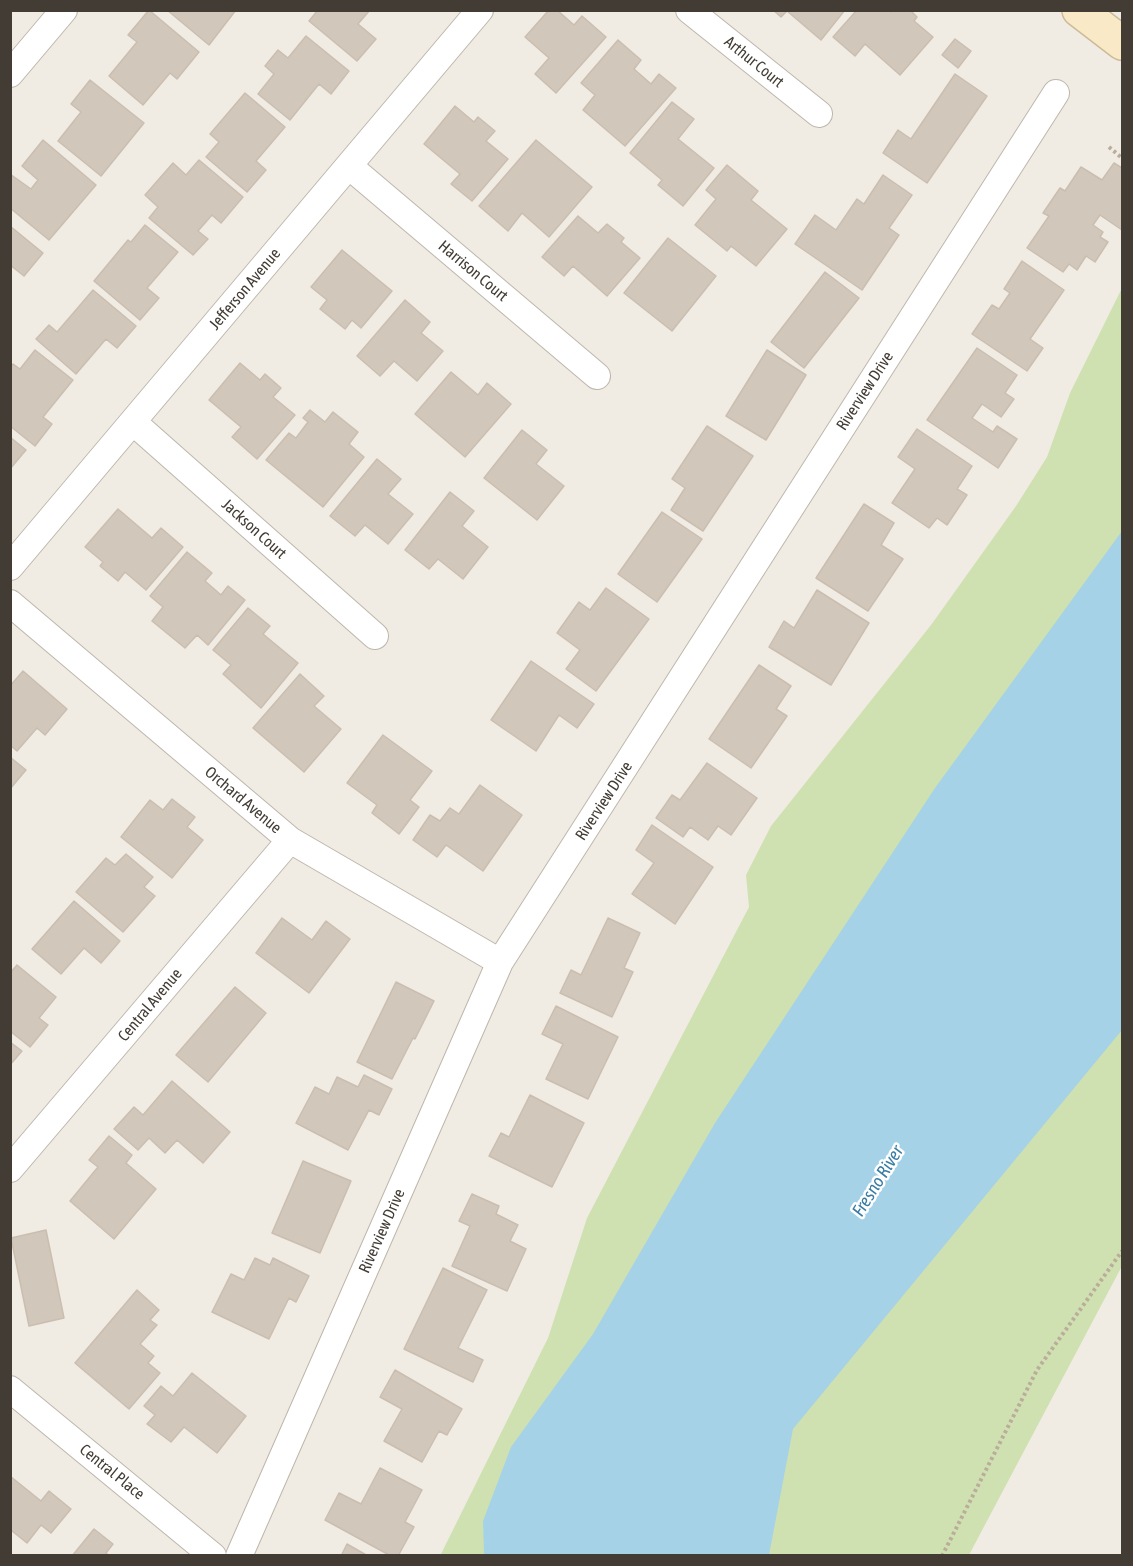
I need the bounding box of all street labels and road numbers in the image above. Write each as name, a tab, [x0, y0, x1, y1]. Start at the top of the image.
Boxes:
street label: Arthur Court	[720, 32, 788, 92]
street label: Harrison Court	[434, 236, 512, 306]
street label: Jefferson Avenue	[205, 244, 285, 334]
street label: Riverview Drive	[832, 348, 898, 434]
street label: Jackson Court	[218, 495, 290, 563]
street label: Riverview Drive	[571, 758, 637, 844]
street label: Orchard Avenue	[201, 762, 285, 838]
street label: Central Avenue	[114, 965, 186, 1045]
street label: Riverview Drive	[355, 1186, 409, 1276]
street label: Central Place	[76, 1440, 148, 1504]

